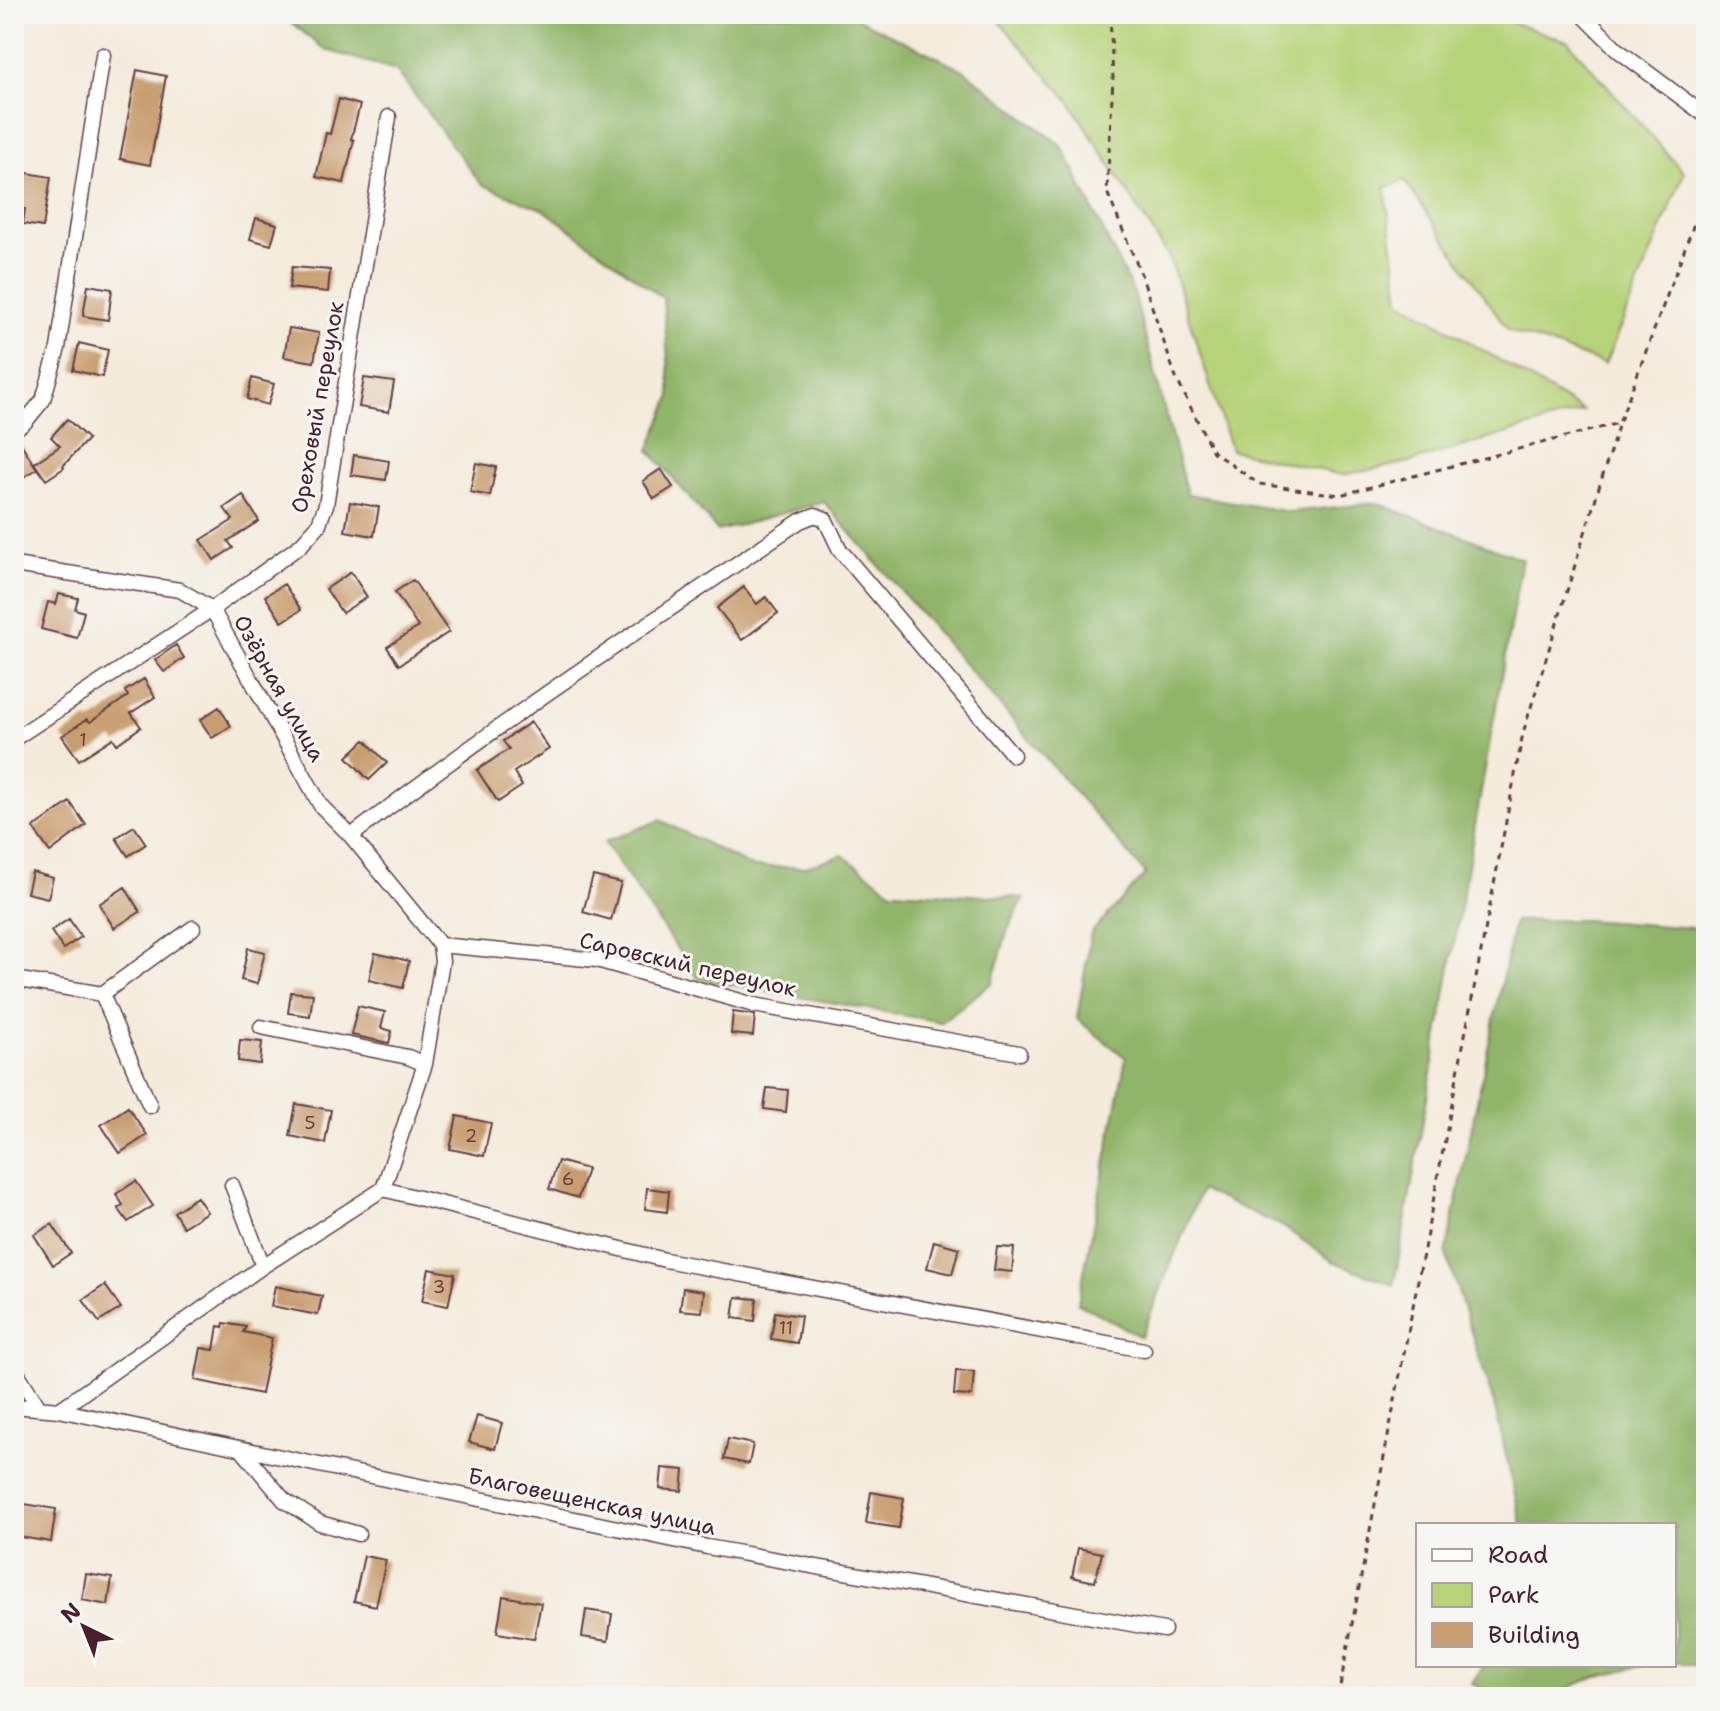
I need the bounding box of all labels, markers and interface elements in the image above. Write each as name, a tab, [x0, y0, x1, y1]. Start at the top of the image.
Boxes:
street label: Ореховый переулок	[285, 299, 350, 515]
street label: Озёрная улица	[227, 610, 332, 767]
house number: 1	[79, 728, 87, 752]
street label: Саровский переулок	[577, 925, 799, 1004]
house number: 5	[304, 1111, 316, 1135]
house number: 2	[465, 1124, 477, 1148]
house number: 6	[562, 1167, 574, 1191]
house number: 3	[433, 1275, 445, 1299]
house number: 11	[779, 1316, 793, 1340]
street label: Благовещенская улица	[465, 1461, 719, 1542]
legend	[1416, 1523, 1676, 1667]
text: Road	[1488, 1539, 1548, 1571]
text: Park	[1488, 1579, 1540, 1611]
north arrow	[44, 1587, 124, 1667]
text: N	[54, 1596, 87, 1629]
text: Building	[1488, 1619, 1580, 1651]

